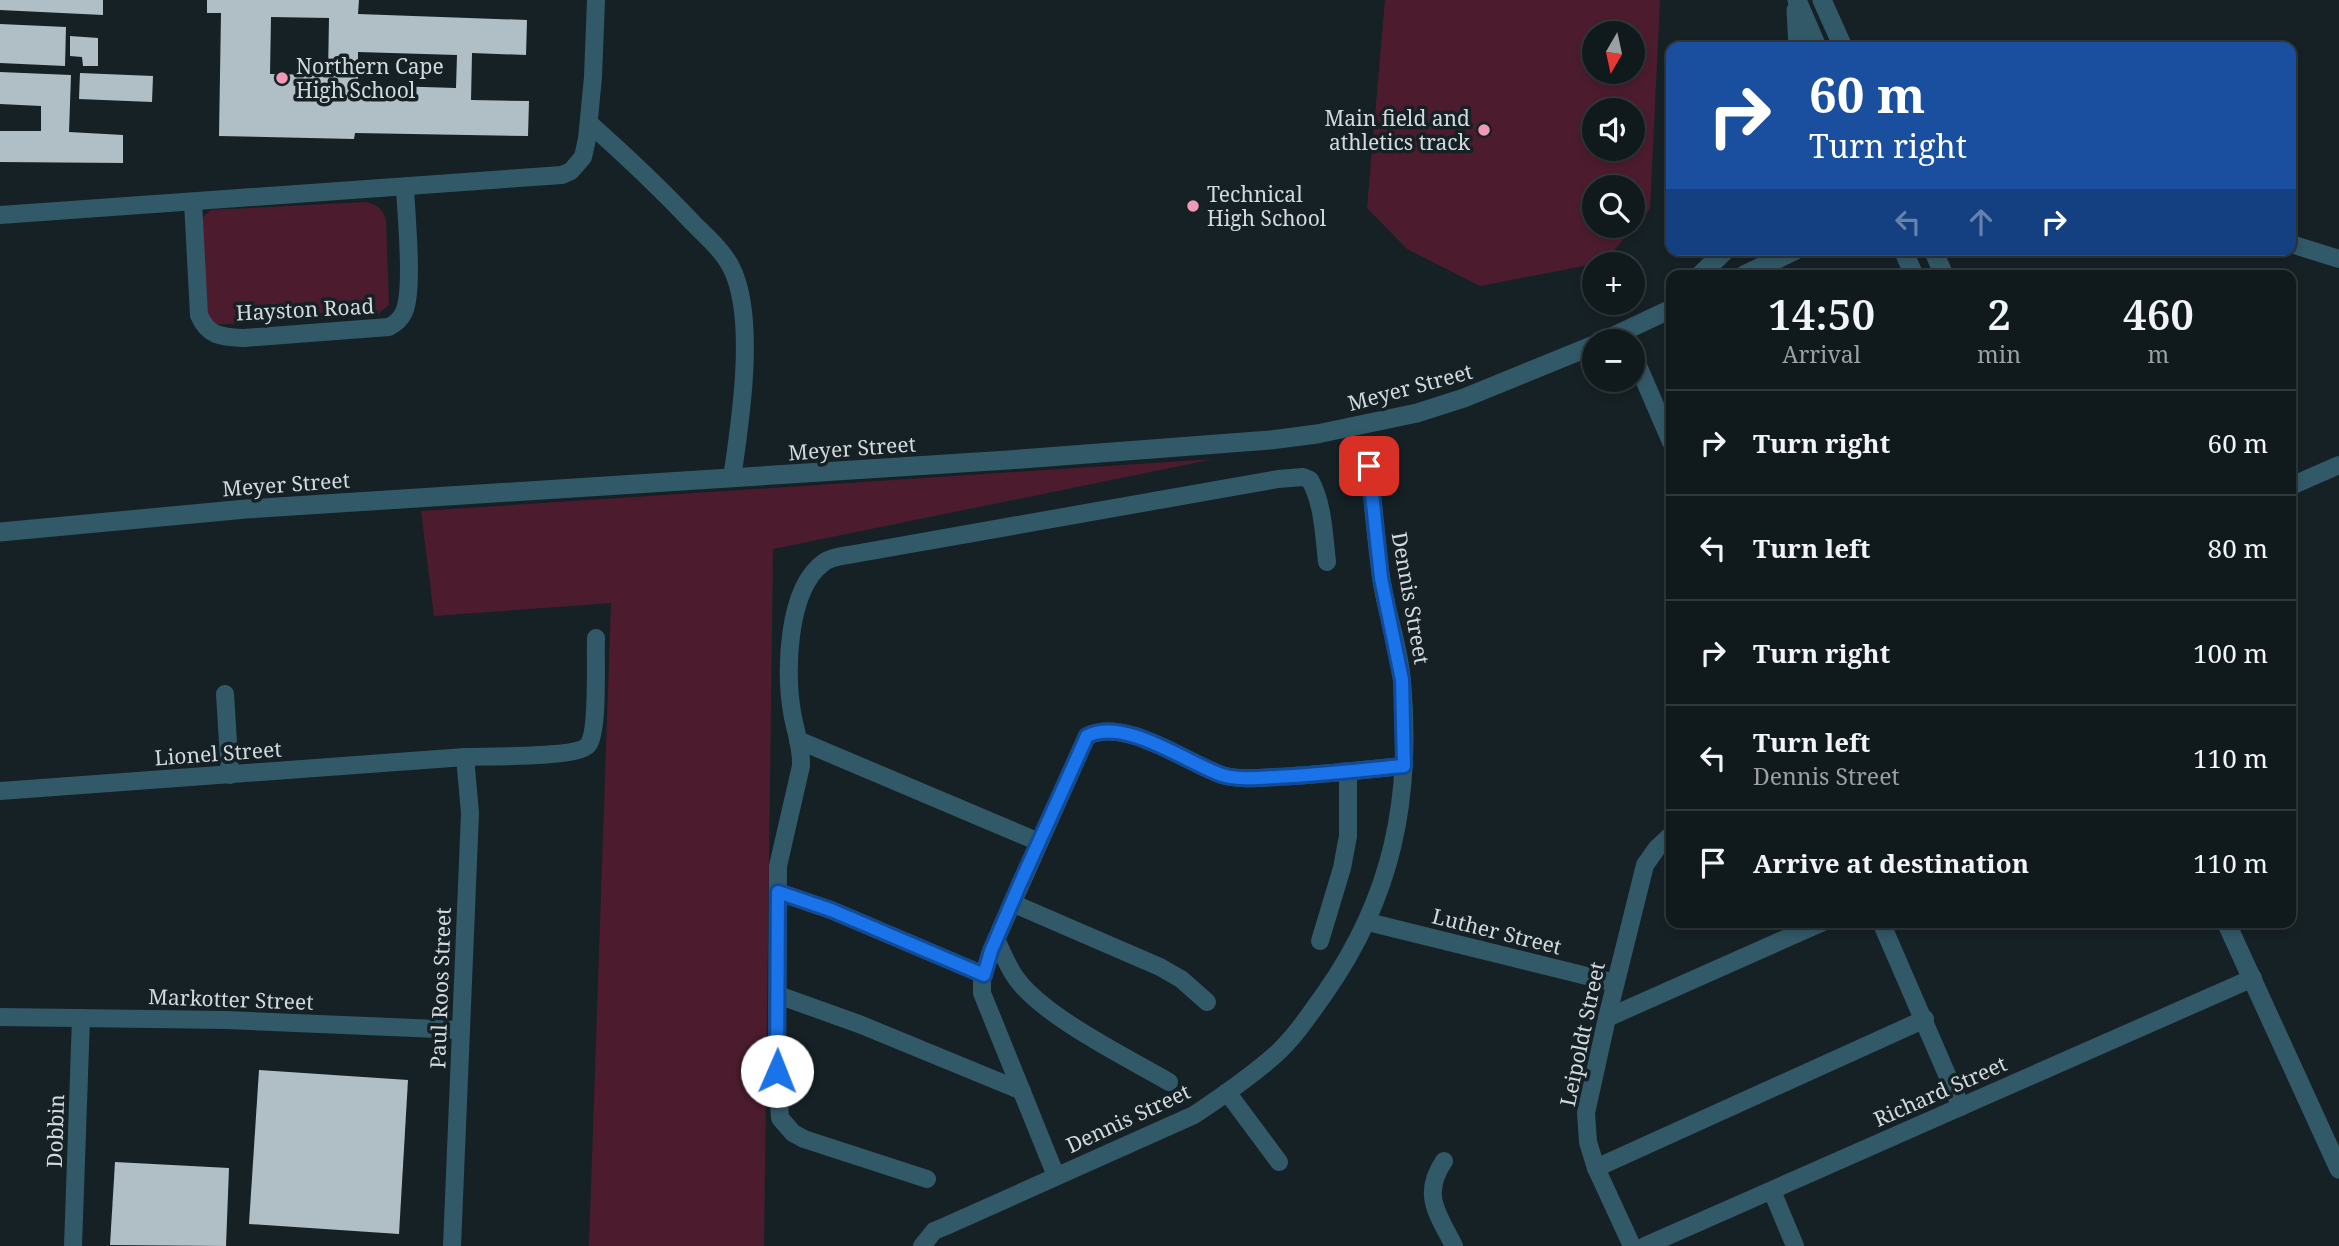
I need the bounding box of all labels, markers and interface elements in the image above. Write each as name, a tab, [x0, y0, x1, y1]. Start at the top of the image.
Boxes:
north arrow	[1582, 21, 1645, 84]
map controls	[1582, 21, 1645, 392]
place label: Northern Cape High School	[296, 52, 444, 104]
text: 60 m	[1809, 61, 1925, 127]
marker: Northern Cape High School	[274, 70, 290, 86]
icon: right	[1694, 70, 1785, 161]
button: sound	[1582, 98, 1645, 161]
place label: Main field and athletics track	[1324, 104, 1471, 156]
marker: Main field and athletics track	[1476, 122, 1492, 138]
text: Turn right	[1809, 124, 1967, 167]
button: search	[1582, 175, 1645, 238]
place label: Technical High School	[1207, 180, 1327, 232]
marker: Technical High School	[1185, 198, 1201, 214]
icon: left	[1889, 203, 1927, 241]
icon: ahead	[1962, 203, 2000, 241]
icon: right	[2035, 203, 2073, 241]
button: +	[1582, 252, 1645, 315]
text: 14:50	[1768, 285, 1875, 342]
text: 2	[1987, 285, 2011, 342]
text: 460	[2123, 285, 2194, 342]
street label: Hayston Road	[235, 291, 375, 327]
button: −	[1582, 329, 1645, 392]
text: Arrival	[1782, 338, 1861, 370]
text: min	[1977, 338, 2021, 370]
text: m	[2148, 338, 2169, 370]
street label: Meyer Street	[1345, 357, 1475, 417]
icon: right	[1694, 424, 1732, 462]
text: Turn right	[1753, 425, 1890, 461]
text: 60 m	[2208, 425, 2268, 461]
street label: Meyer Street	[787, 430, 917, 466]
pin	[1339, 436, 1399, 496]
icon: arrive	[1350, 447, 1388, 485]
street label: Meyer Street	[221, 466, 351, 502]
icon: left	[1694, 529, 1732, 567]
street label: Dennis Street	[1386, 530, 1436, 666]
text: Turn left	[1753, 530, 1870, 566]
text: 80 m	[2208, 530, 2268, 566]
icon: right	[1694, 634, 1732, 672]
text: Turn right	[1753, 635, 1890, 671]
text: 100 m	[2193, 635, 2268, 671]
text: Turn left	[1753, 724, 1870, 760]
street label: Lionel Street	[154, 735, 282, 771]
icon: left	[1694, 739, 1732, 777]
text: 110 m	[2193, 740, 2268, 776]
text: Dennis Street	[1753, 760, 1900, 792]
icon: arrive	[1694, 844, 1732, 882]
text: Arrive at destination	[1753, 845, 2029, 881]
text: 110 m	[2193, 845, 2268, 881]
street label: Luther Street	[1429, 901, 1565, 961]
street label: Paul Roos Street	[423, 907, 457, 1069]
street label: Leipoldt Street	[1553, 959, 1611, 1109]
street label: Markotter Street	[148, 982, 314, 1016]
position arrow	[740, 1034, 814, 1108]
street label: Richard Street	[1869, 1049, 2011, 1133]
street label: Dennis Street	[1061, 1077, 1195, 1159]
street label: Dobbin	[40, 1094, 70, 1168]

